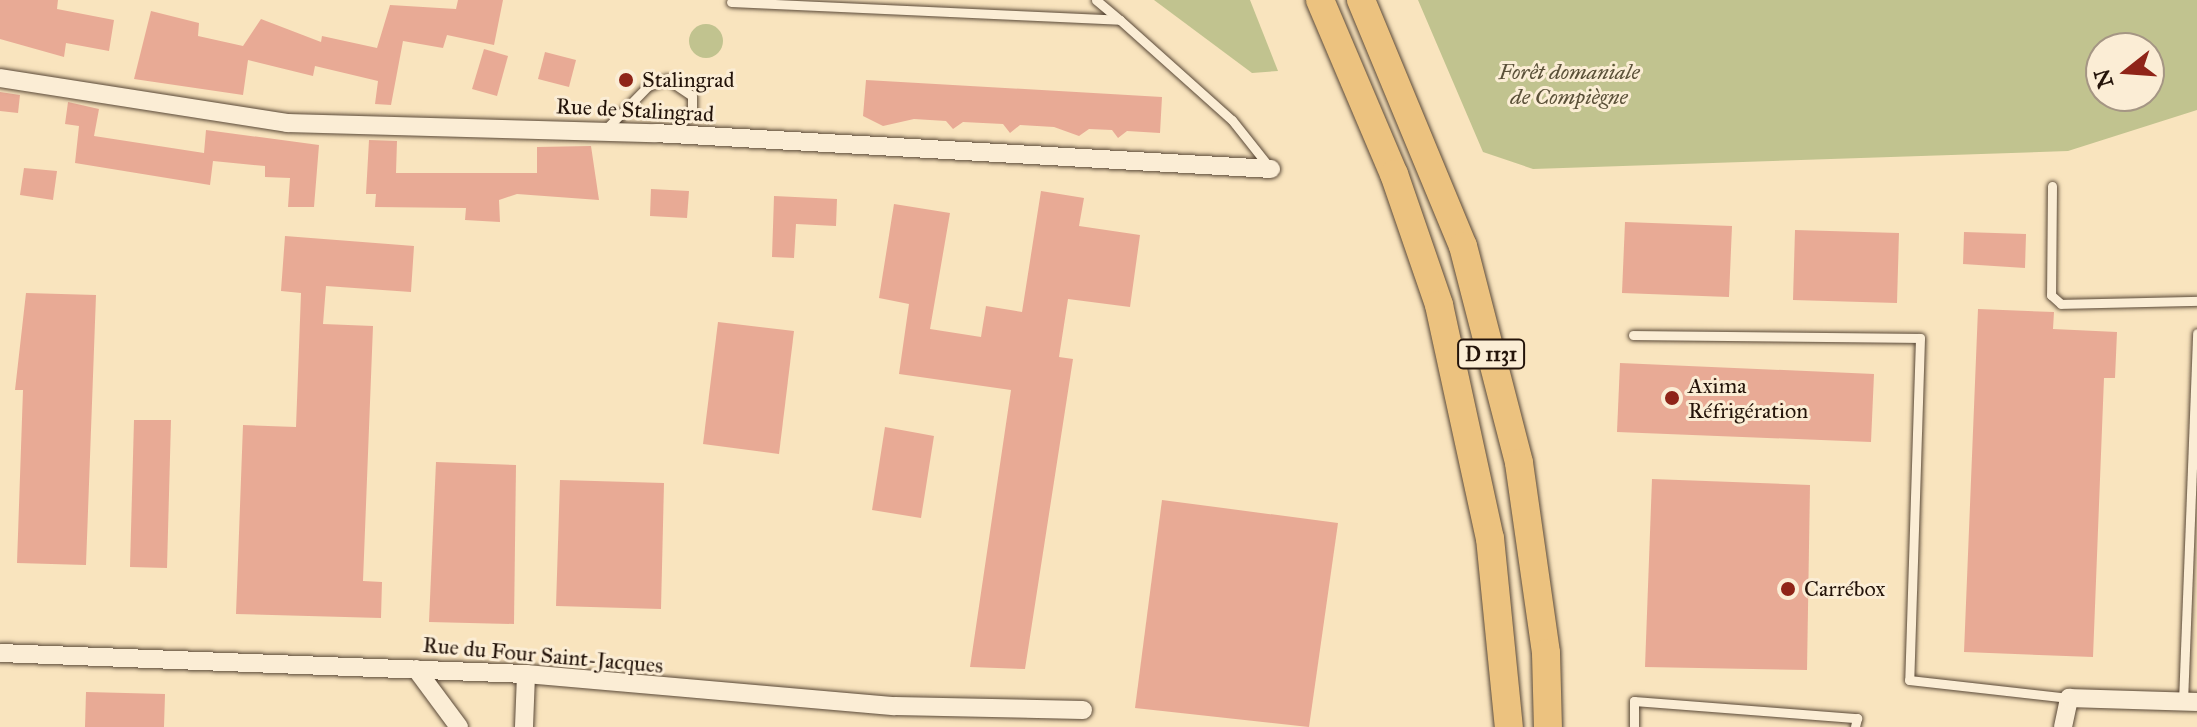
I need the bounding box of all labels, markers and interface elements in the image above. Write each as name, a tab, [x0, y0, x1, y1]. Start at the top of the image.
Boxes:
north arrow	[2085, 32, 2165, 112]
park label: Forêt domaniale de Compiègne	[1498, 58, 1640, 110]
text: N	[2088, 66, 2119, 91]
place label: Stalingrad	[642, 67, 734, 93]
marker: Stalingrad	[617, 71, 635, 89]
street label: Rue de Stalingrad	[555, 93, 715, 127]
road number: D 1131	[1457, 338, 1525, 370]
place label: Axima Réfrigération	[1688, 372, 1808, 424]
marker: Axima Réfrigération	[1663, 389, 1681, 407]
place label: Carrébox	[1804, 576, 1885, 602]
marker: Carrébox	[1779, 580, 1797, 598]
street label: Rue du Four Saint-Jacques	[422, 631, 664, 679]

